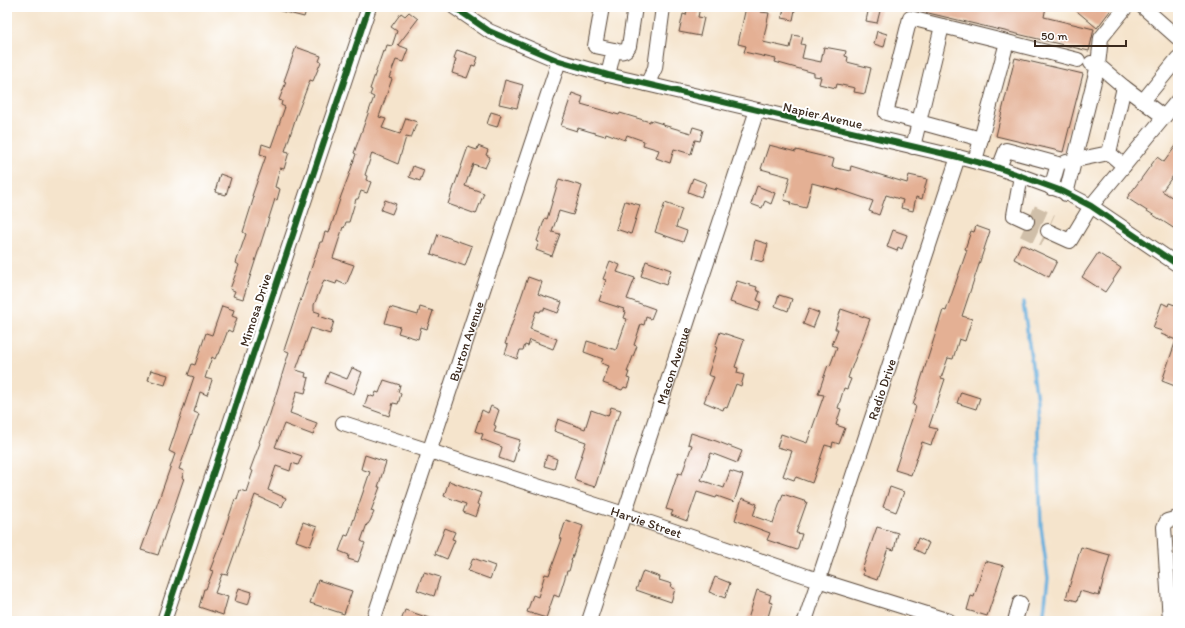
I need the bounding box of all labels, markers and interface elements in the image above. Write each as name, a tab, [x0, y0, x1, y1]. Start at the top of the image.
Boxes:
scale bar	[1035, 22, 1126, 48]
text: 50 m	[1041, 29, 1067, 43]
street label: Napier Avenue	[782, 99, 864, 132]
street label: Mimosa Drive	[237, 272, 274, 349]
street label: Burton Avenue	[446, 299, 487, 383]
street label: Macon Avenue	[654, 325, 693, 406]
street label: Radio Drive	[865, 357, 899, 422]
street label: Harvie Street	[609, 503, 684, 541]

